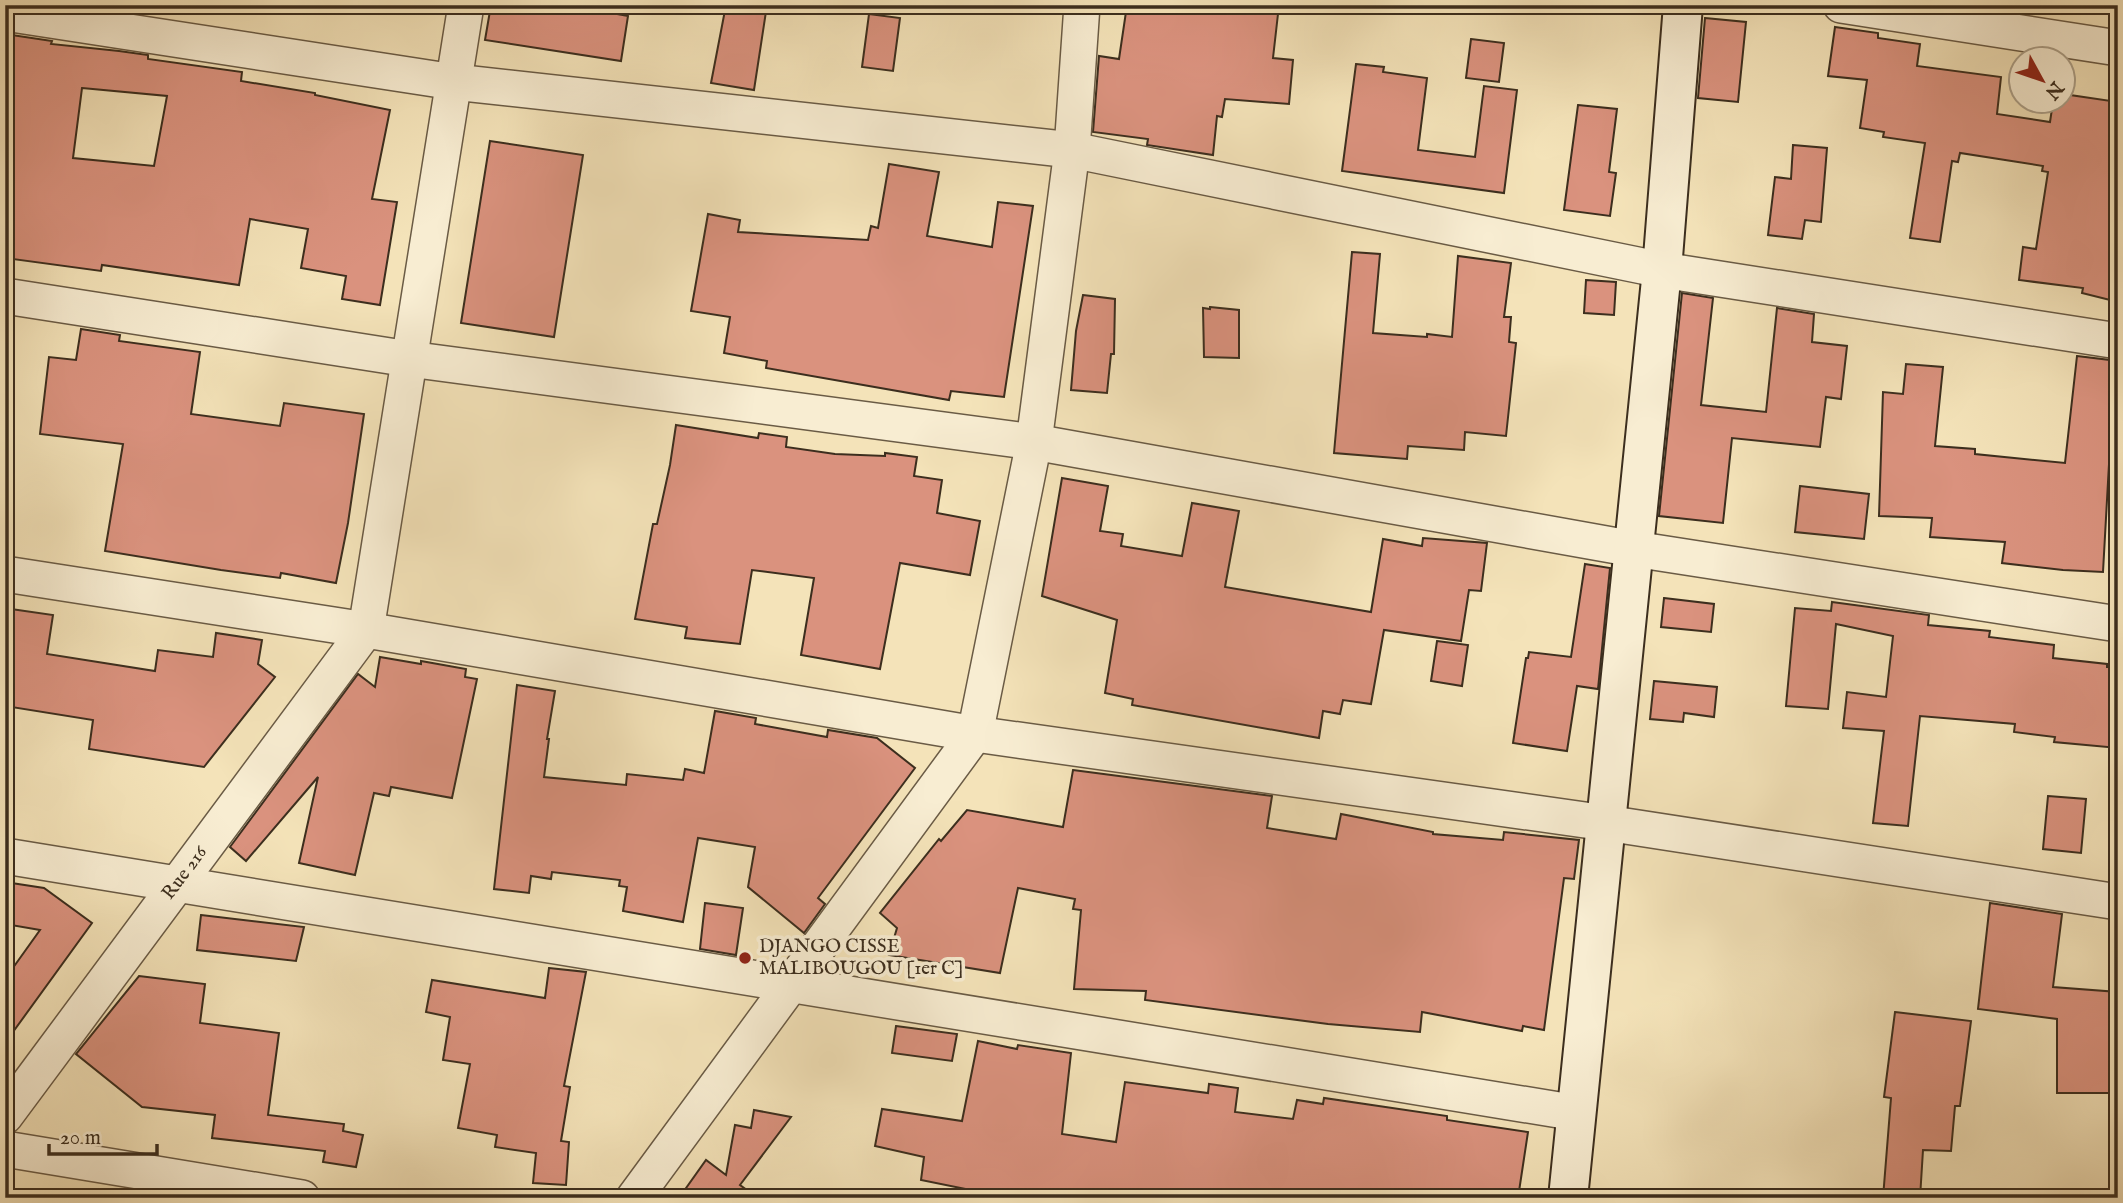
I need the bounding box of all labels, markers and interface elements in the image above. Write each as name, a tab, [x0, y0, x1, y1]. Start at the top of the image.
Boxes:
north arrow	[2008, 46, 2078, 116]
text: N	[2039, 75, 2069, 104]
street label: Rue 216	[157, 841, 214, 905]
place label: DJANGO CISSE MALIBOUGOU [1er C]	[759, 935, 963, 981]
marker: DJANGO CISSE MALIBOUGOU [1er C]	[737, 950, 753, 966]
scale bar	[49, 1112, 158, 1156]
text: 20 m	[60, 1125, 101, 1152]

